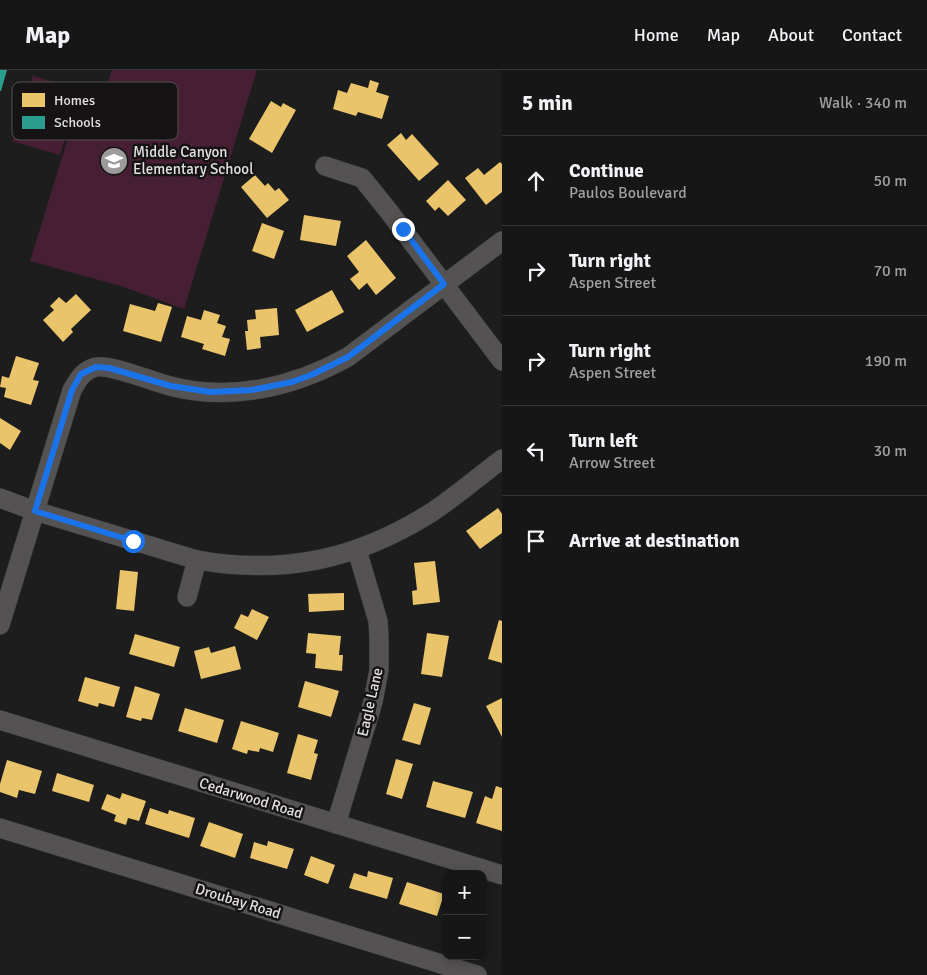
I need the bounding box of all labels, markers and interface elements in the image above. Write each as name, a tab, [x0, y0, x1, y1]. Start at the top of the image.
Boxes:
text: Map	[25, 20, 70, 50]
text: Home	[634, 24, 679, 46]
text: Map	[707, 24, 740, 46]
text: About	[768, 24, 814, 46]
text: Contact	[842, 24, 902, 46]
legend	[12, 82, 178, 140]
text: 5 min	[522, 90, 573, 116]
text: Homes	[54, 92, 95, 109]
text: Walk · 340 m	[819, 93, 907, 113]
text: Schools	[54, 114, 101, 131]
place label: Middle Canyon Elementary School	[133, 143, 254, 178]
school or university icon: Middle Canyon Elementary School	[99, 146, 129, 176]
text: Continue	[569, 159, 644, 183]
icon: ahead	[522, 167, 550, 195]
text: 50 m	[873, 171, 907, 191]
text: Paulos Boulevard	[569, 183, 687, 203]
route end	[392, 218, 415, 241]
text: Turn right	[569, 249, 651, 273]
icon: right	[522, 257, 550, 285]
text: 70 m	[873, 261, 907, 281]
text: Aspen Street	[569, 273, 656, 293]
text: Turn right	[569, 339, 651, 363]
icon: right	[522, 347, 550, 375]
text: 190 m	[865, 351, 907, 371]
text: Aspen Street	[569, 363, 656, 383]
text: Turn left	[569, 429, 638, 453]
icon: left	[522, 437, 550, 465]
text: 30 m	[873, 441, 907, 461]
text: Arrow Street	[569, 453, 655, 473]
icon: arrive	[522, 527, 550, 555]
text: Arrive at destination	[569, 529, 740, 553]
route start	[122, 530, 145, 553]
street label: Eagle Lane	[353, 666, 387, 738]
street label: Cedarwood Road	[197, 774, 305, 822]
map controls	[442, 870, 487, 960]
button: +	[442, 870, 487, 915]
street label: Droubay Road	[193, 879, 283, 923]
button: −	[442, 915, 487, 960]

